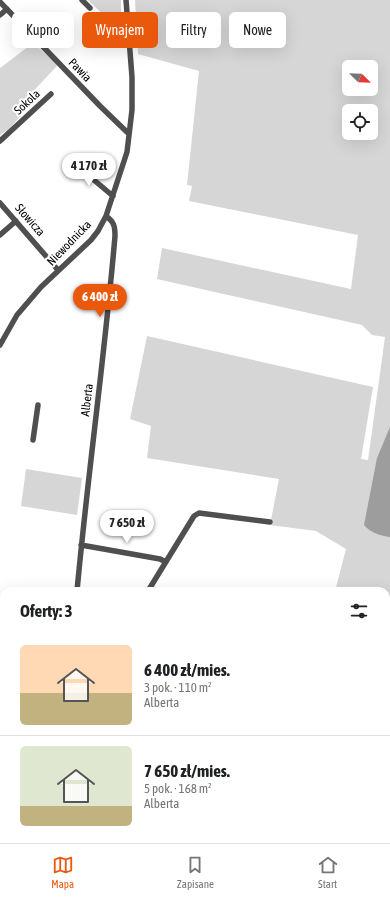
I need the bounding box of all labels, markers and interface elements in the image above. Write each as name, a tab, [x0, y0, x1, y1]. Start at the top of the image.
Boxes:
chip: Kupno	[12, 12, 74, 48]
chip: Wynajem	[82, 12, 158, 48]
chip: Filtry	[166, 12, 221, 48]
chip: Nowe	[229, 12, 286, 48]
street label: Pawia	[66, 56, 94, 84]
north arrow	[342, 60, 378, 96]
map controls	[342, 60, 378, 140]
street label: Sokola	[11, 87, 43, 117]
button: locate	[342, 104, 378, 140]
pin: 4 170 zł	[48, 153, 130, 187]
text: 4 170 zł	[71, 158, 107, 173]
street label: Słowicza	[12, 201, 48, 239]
street label: Niewodnicka	[44, 217, 94, 269]
pin: 6 400 zł	[59, 284, 141, 318]
text: 6 400 zł	[82, 289, 118, 304]
street label: Alberta	[78, 383, 96, 417]
pin: 7 650 zł	[86, 510, 168, 544]
text: 7 650 zł	[109, 515, 145, 530]
icon: filters	[348, 600, 370, 622]
text: Oferty: 3	[20, 601, 72, 621]
text: 6 400 zł/mies.	[144, 660, 230, 680]
icon: home	[52, 661, 100, 709]
text: 3 pok. · 110 m²	[144, 680, 212, 695]
text: Alberta	[144, 695, 179, 710]
text: 7 650 zł/mies.	[144, 761, 230, 781]
icon: home	[52, 762, 100, 810]
text: 5 pok. · 168 m²	[144, 781, 212, 796]
text: Alberta	[144, 796, 179, 811]
tab: Mapa	[51, 854, 74, 890]
tab: Zapisane	[177, 854, 214, 890]
tab: Start	[317, 854, 339, 890]

